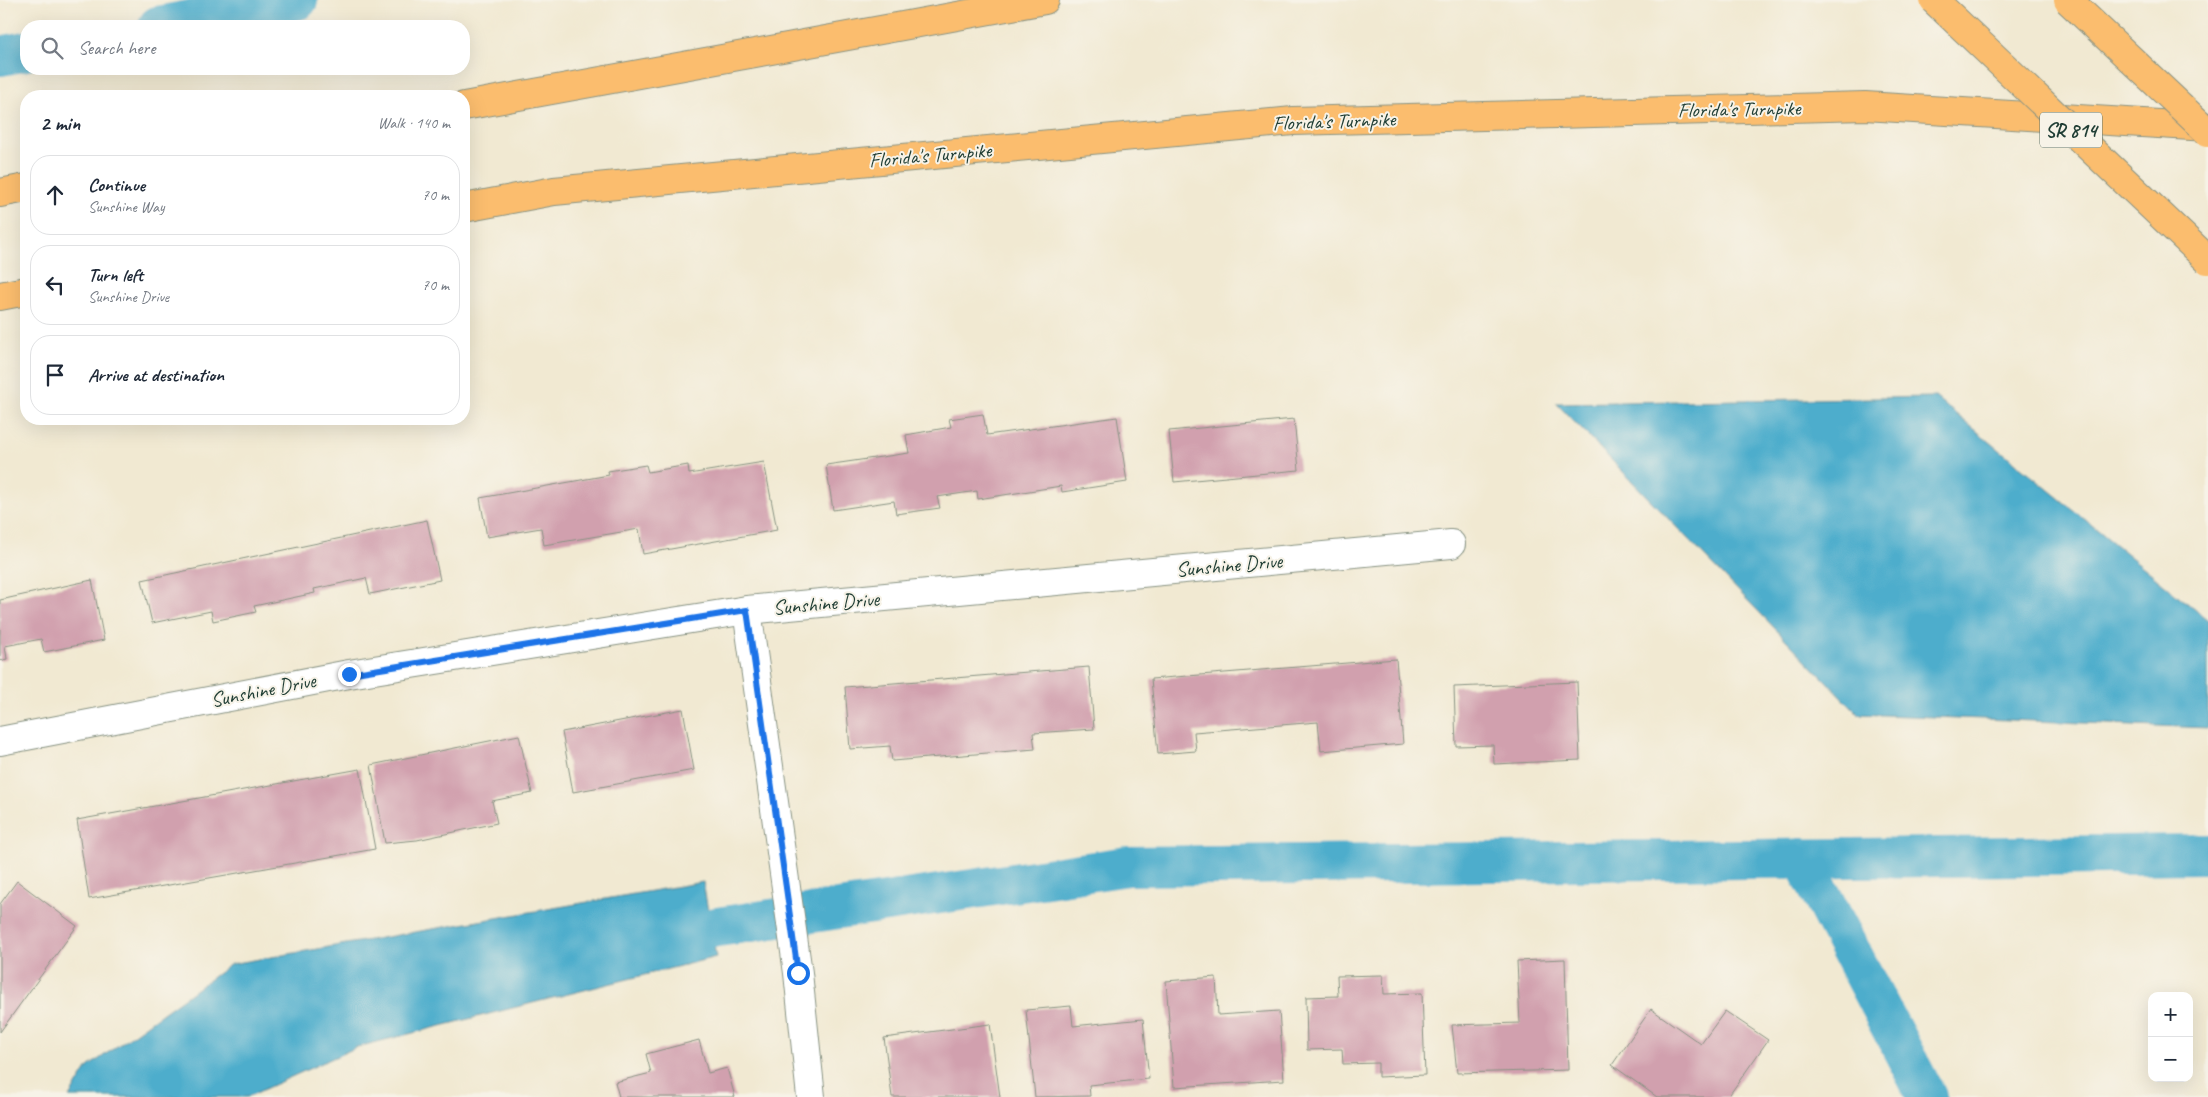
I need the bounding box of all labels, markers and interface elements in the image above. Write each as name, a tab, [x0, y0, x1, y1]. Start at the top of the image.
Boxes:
search box	[20, 20, 470, 75]
icon: search	[38, 34, 66, 62]
text: Search here	[78, 36, 155, 60]
street label: Florida's Turnpike	[1677, 95, 1802, 123]
street label: Florida's Turnpike	[1272, 106, 1397, 136]
text: 2 min	[40, 110, 80, 136]
road number: SR 814	[2040, 112, 2102, 148]
text: Walk · 140 m	[378, 113, 450, 133]
street label: Florida's Turnpike	[868, 137, 993, 173]
text: Continue	[88, 173, 145, 197]
icon: ahead	[41, 181, 69, 209]
text: 70 m	[422, 185, 449, 205]
text: Sunshine Way	[88, 197, 165, 217]
text: Turn left	[88, 263, 143, 287]
icon: left	[41, 271, 69, 299]
text: 70 m	[422, 275, 449, 295]
text: Sunshine Drive	[88, 287, 169, 307]
icon: arrive	[41, 361, 69, 389]
text: Arrive at destination	[88, 363, 224, 387]
street label: Sunshine Drive	[1175, 547, 1284, 583]
street label: Sunshine Drive	[772, 585, 881, 621]
route end	[338, 663, 361, 686]
street label: Sunshine Drive	[208, 667, 319, 713]
route start	[787, 962, 810, 985]
map controls	[2148, 992, 2193, 1082]
button: +	[2148, 992, 2193, 1037]
button: −	[2148, 1037, 2193, 1082]

